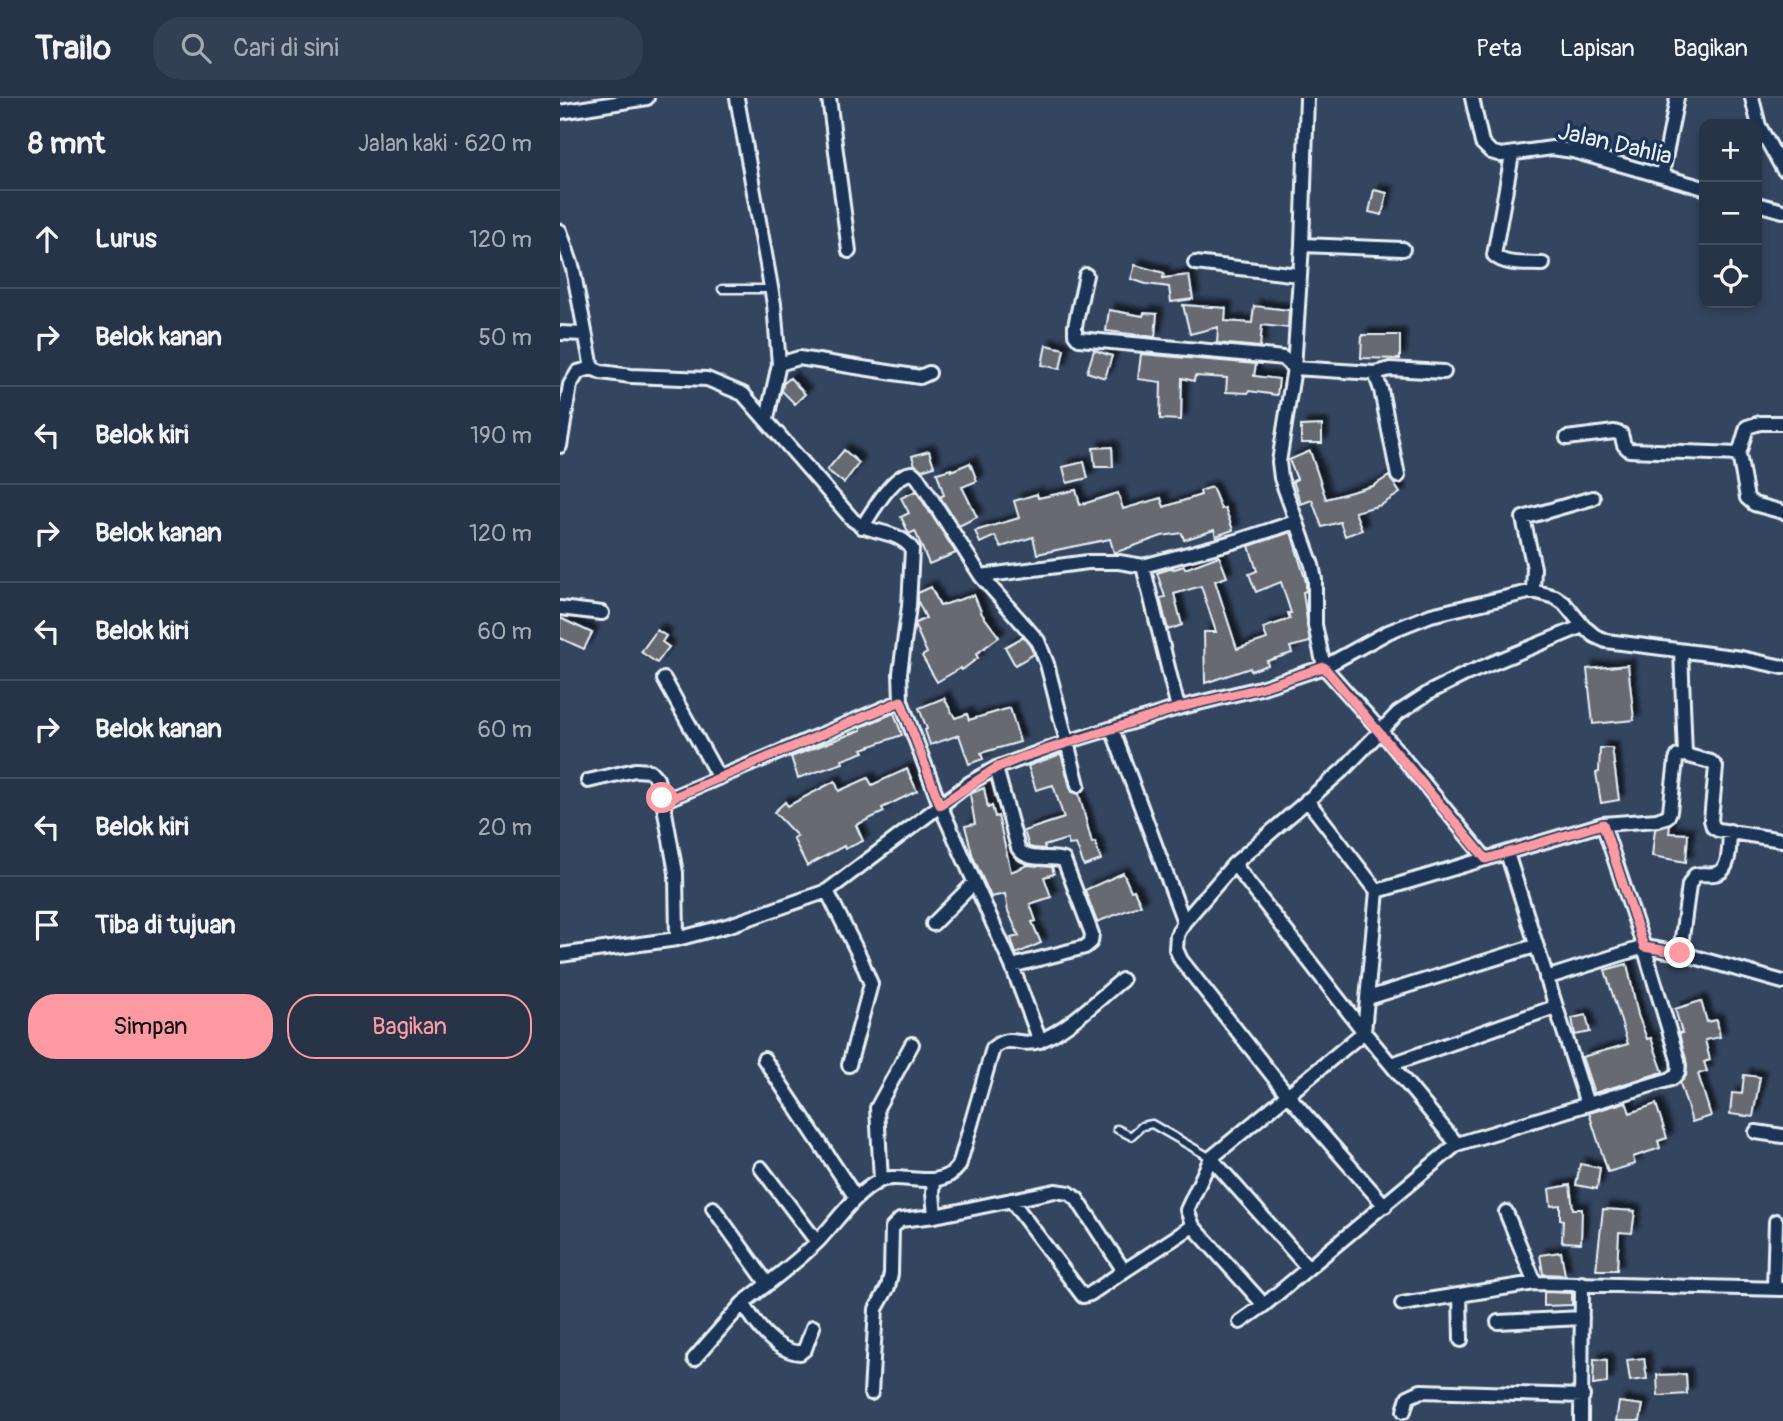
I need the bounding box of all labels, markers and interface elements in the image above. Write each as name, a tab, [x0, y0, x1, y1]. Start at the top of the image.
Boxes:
search box	[153, 17, 643, 80]
text: Trailo	[35, 28, 111, 69]
icon: search	[177, 29, 215, 67]
text: Cari di sini	[233, 32, 339, 64]
text: Peta	[1476, 34, 1522, 63]
text: Lapisan	[1560, 34, 1635, 63]
text: Bagikan	[1673, 34, 1748, 63]
street label: Jalan Dahlia	[1555, 117, 1675, 171]
map controls	[1699, 119, 1762, 308]
button: +	[1699, 119, 1762, 182]
text: 8 mnt	[28, 125, 105, 162]
text: Jalan kaki · 620 m	[358, 129, 532, 158]
button: −	[1699, 182, 1762, 245]
icon: ahead	[28, 220, 66, 258]
text: Lurus	[95, 223, 157, 255]
text: 120 m	[469, 225, 532, 254]
button: locate	[1699, 245, 1762, 308]
icon: right	[28, 318, 66, 356]
text: Belok kanan	[95, 321, 222, 353]
text: 50 m	[478, 323, 532, 352]
icon: left	[28, 416, 66, 454]
text: Belok kiri	[95, 419, 189, 451]
text: 190 m	[470, 421, 532, 450]
icon: right	[28, 514, 66, 552]
text: Belok kanan	[95, 517, 222, 549]
text: 120 m	[469, 519, 532, 548]
icon: left	[28, 612, 66, 650]
text: Belok kiri	[95, 615, 189, 647]
text: 60 m	[477, 617, 532, 646]
icon: right	[28, 710, 66, 748]
text: Belok kanan	[95, 713, 222, 745]
text: 60 m	[477, 715, 532, 744]
route start	[646, 782, 677, 813]
icon: left	[28, 808, 66, 846]
text: Belok kiri	[95, 811, 189, 843]
text: 20 m	[478, 813, 532, 842]
icon: arrive	[28, 906, 66, 944]
text: Tiba di tujuan	[95, 909, 236, 941]
route end	[1664, 937, 1695, 968]
button: Simpan	[28, 994, 273, 1059]
button: Bagikan	[287, 994, 532, 1059]

